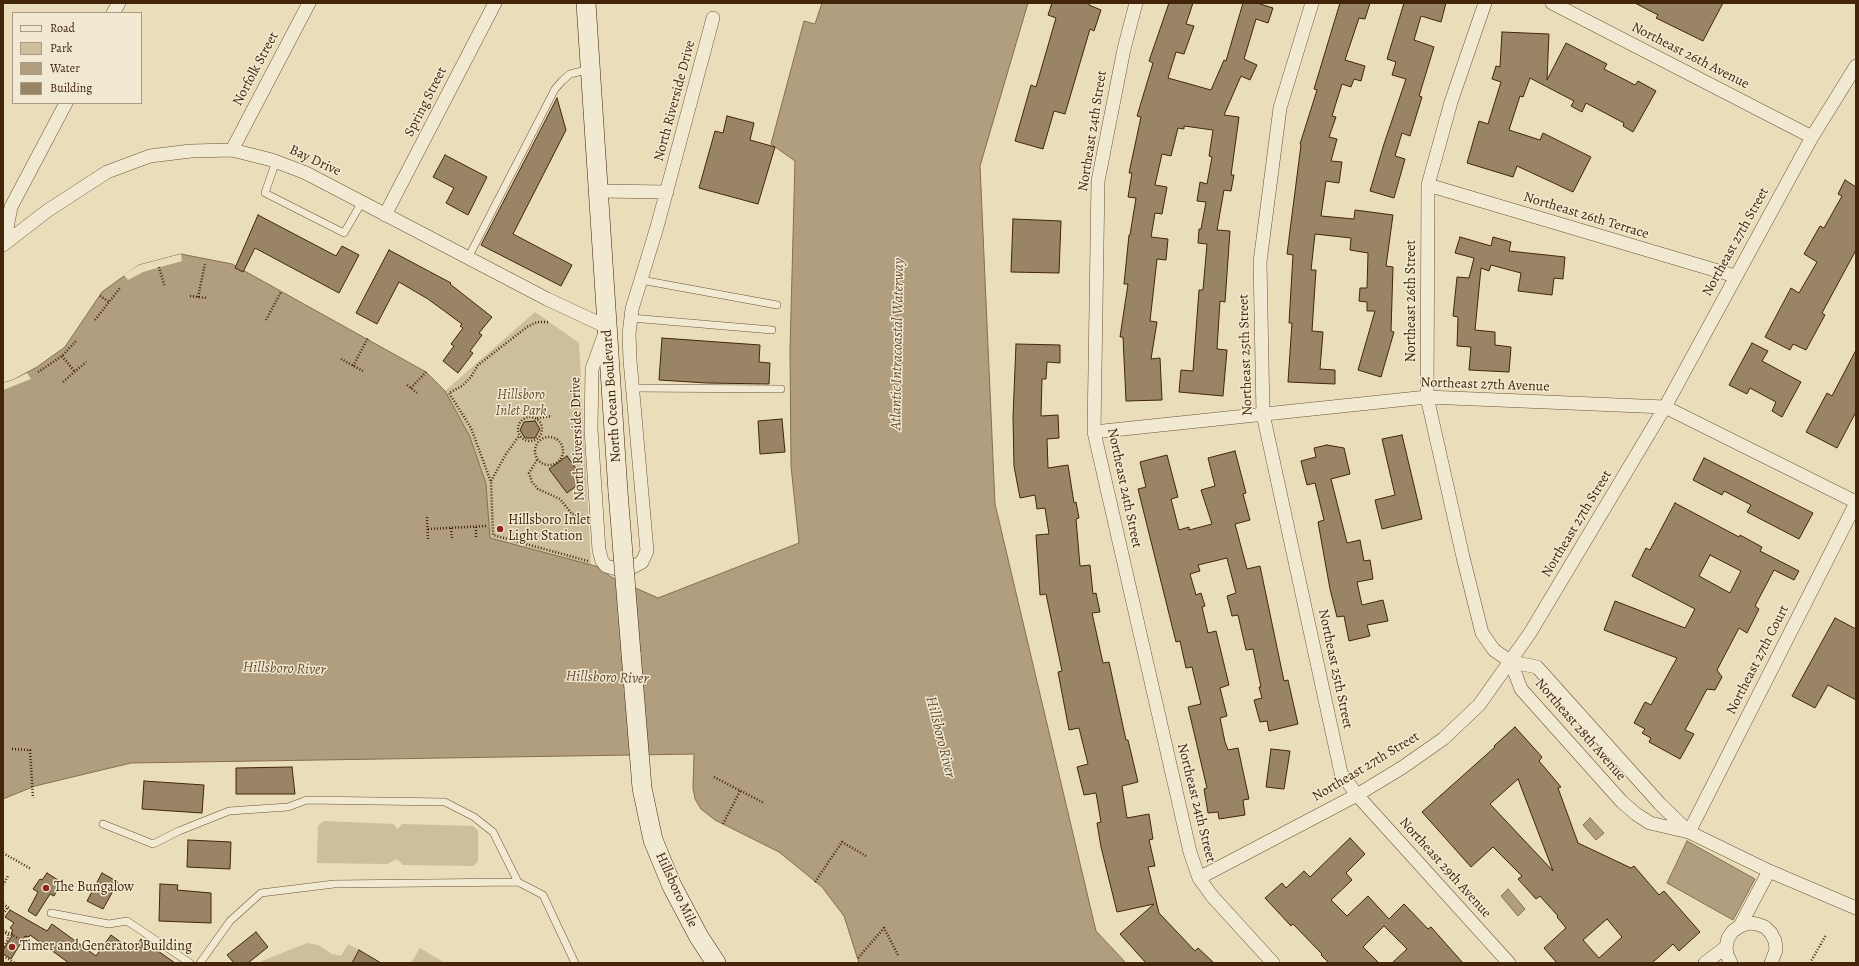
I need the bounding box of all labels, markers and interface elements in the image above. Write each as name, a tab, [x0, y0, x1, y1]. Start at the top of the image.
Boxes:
legend	[12, 12, 142, 104]
street label: Northeast 26th Avenue	[1628, 19, 1752, 93]
text: Road	[50, 20, 75, 36]
street label: Norfolk Street	[230, 29, 282, 109]
street label: North Riverside Drive	[651, 39, 699, 163]
text: Park	[50, 40, 73, 56]
text: Water	[50, 60, 80, 76]
street label: Spring Street	[401, 64, 451, 140]
street label: Northeast 24th Street	[1075, 69, 1111, 193]
text: Building	[50, 80, 92, 96]
street label: Bay Drive	[286, 142, 344, 180]
street label: Northeast 27th Street	[1699, 185, 1773, 299]
street label: Northeast 26th Terrace	[1521, 189, 1651, 243]
street label: Northeast 26th Street	[1404, 240, 1420, 362]
water label: Atlantic Intracoastal Waterway	[887, 258, 909, 430]
street label: Northeast 25th Street	[1235, 294, 1257, 416]
street label: North Ocean Boulevard	[599, 329, 625, 463]
street label: Northeast 27th Avenue	[1420, 374, 1550, 396]
street label: North Riverside Drive	[567, 376, 589, 502]
park label: Hillsboro Inlet Park	[496, 388, 546, 420]
street label: Northeast 24th Street	[1103, 426, 1145, 550]
street label: Northeast 27th Street	[1538, 467, 1616, 581]
place label: Hillsboro Inlet Light Station	[508, 513, 591, 546]
marker: Hillsboro Inlet Light Station	[495, 524, 505, 534]
street label: Northeast 27th Court	[1723, 603, 1793, 717]
street label: Northeast 25th Street	[1314, 608, 1356, 730]
water label: Hillsboro River	[242, 659, 326, 679]
water label: Hillsboro River	[565, 668, 649, 688]
street label: Northeast 28th Avenue	[1531, 675, 1629, 785]
water label: Hillsboro River	[921, 695, 959, 779]
street label: Northeast 27th Street	[1309, 728, 1423, 806]
street label: Northeast 24th Street	[1173, 742, 1219, 864]
street label: Northeast 29th Avenue	[1395, 814, 1495, 922]
street label: Hillsboro Mile	[651, 850, 701, 930]
place label: The Bungalow	[54, 880, 134, 896]
marker: The Bungalow	[41, 883, 51, 893]
place label: Timer and Generator Building	[20, 939, 192, 955]
marker: Timer and Generator Building	[7, 942, 17, 952]

